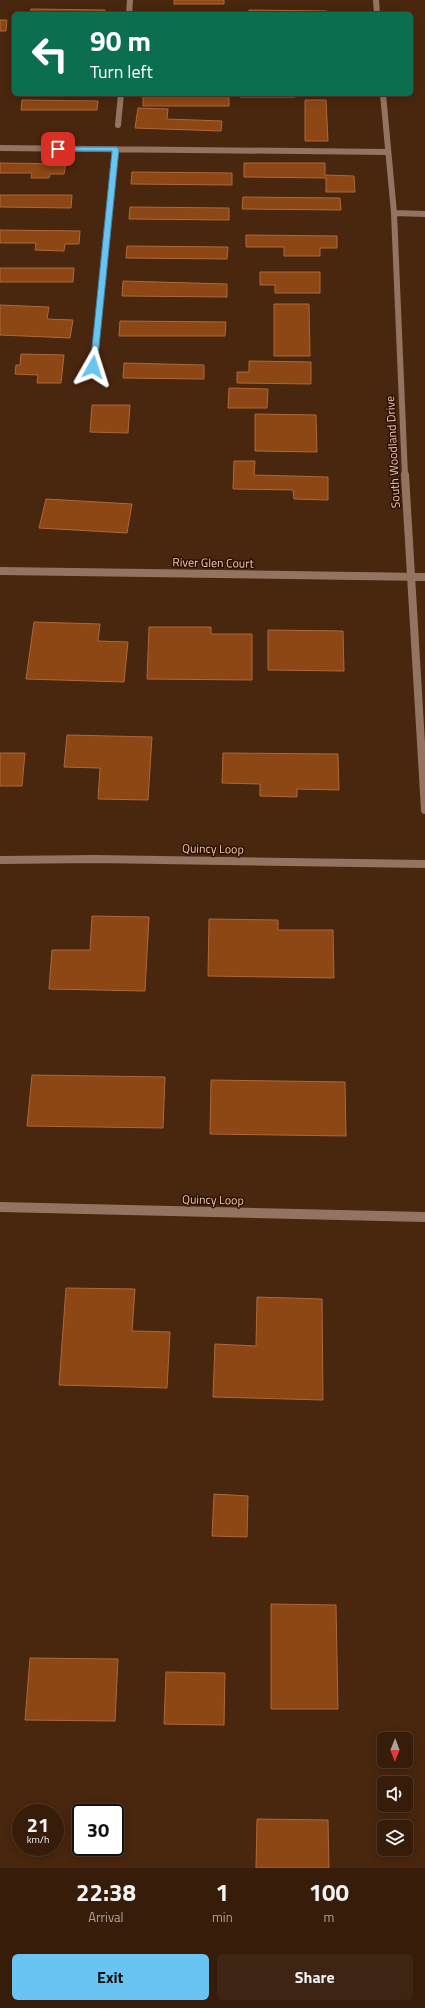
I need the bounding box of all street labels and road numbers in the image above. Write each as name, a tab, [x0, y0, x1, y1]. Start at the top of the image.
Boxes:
street label: South Woodland Drive	[380, 395, 405, 509]
street label: River Glen Court	[172, 552, 255, 573]
street label: Quincy Loop	[182, 838, 244, 859]
street label: Quincy Loop	[182, 1189, 244, 1210]

